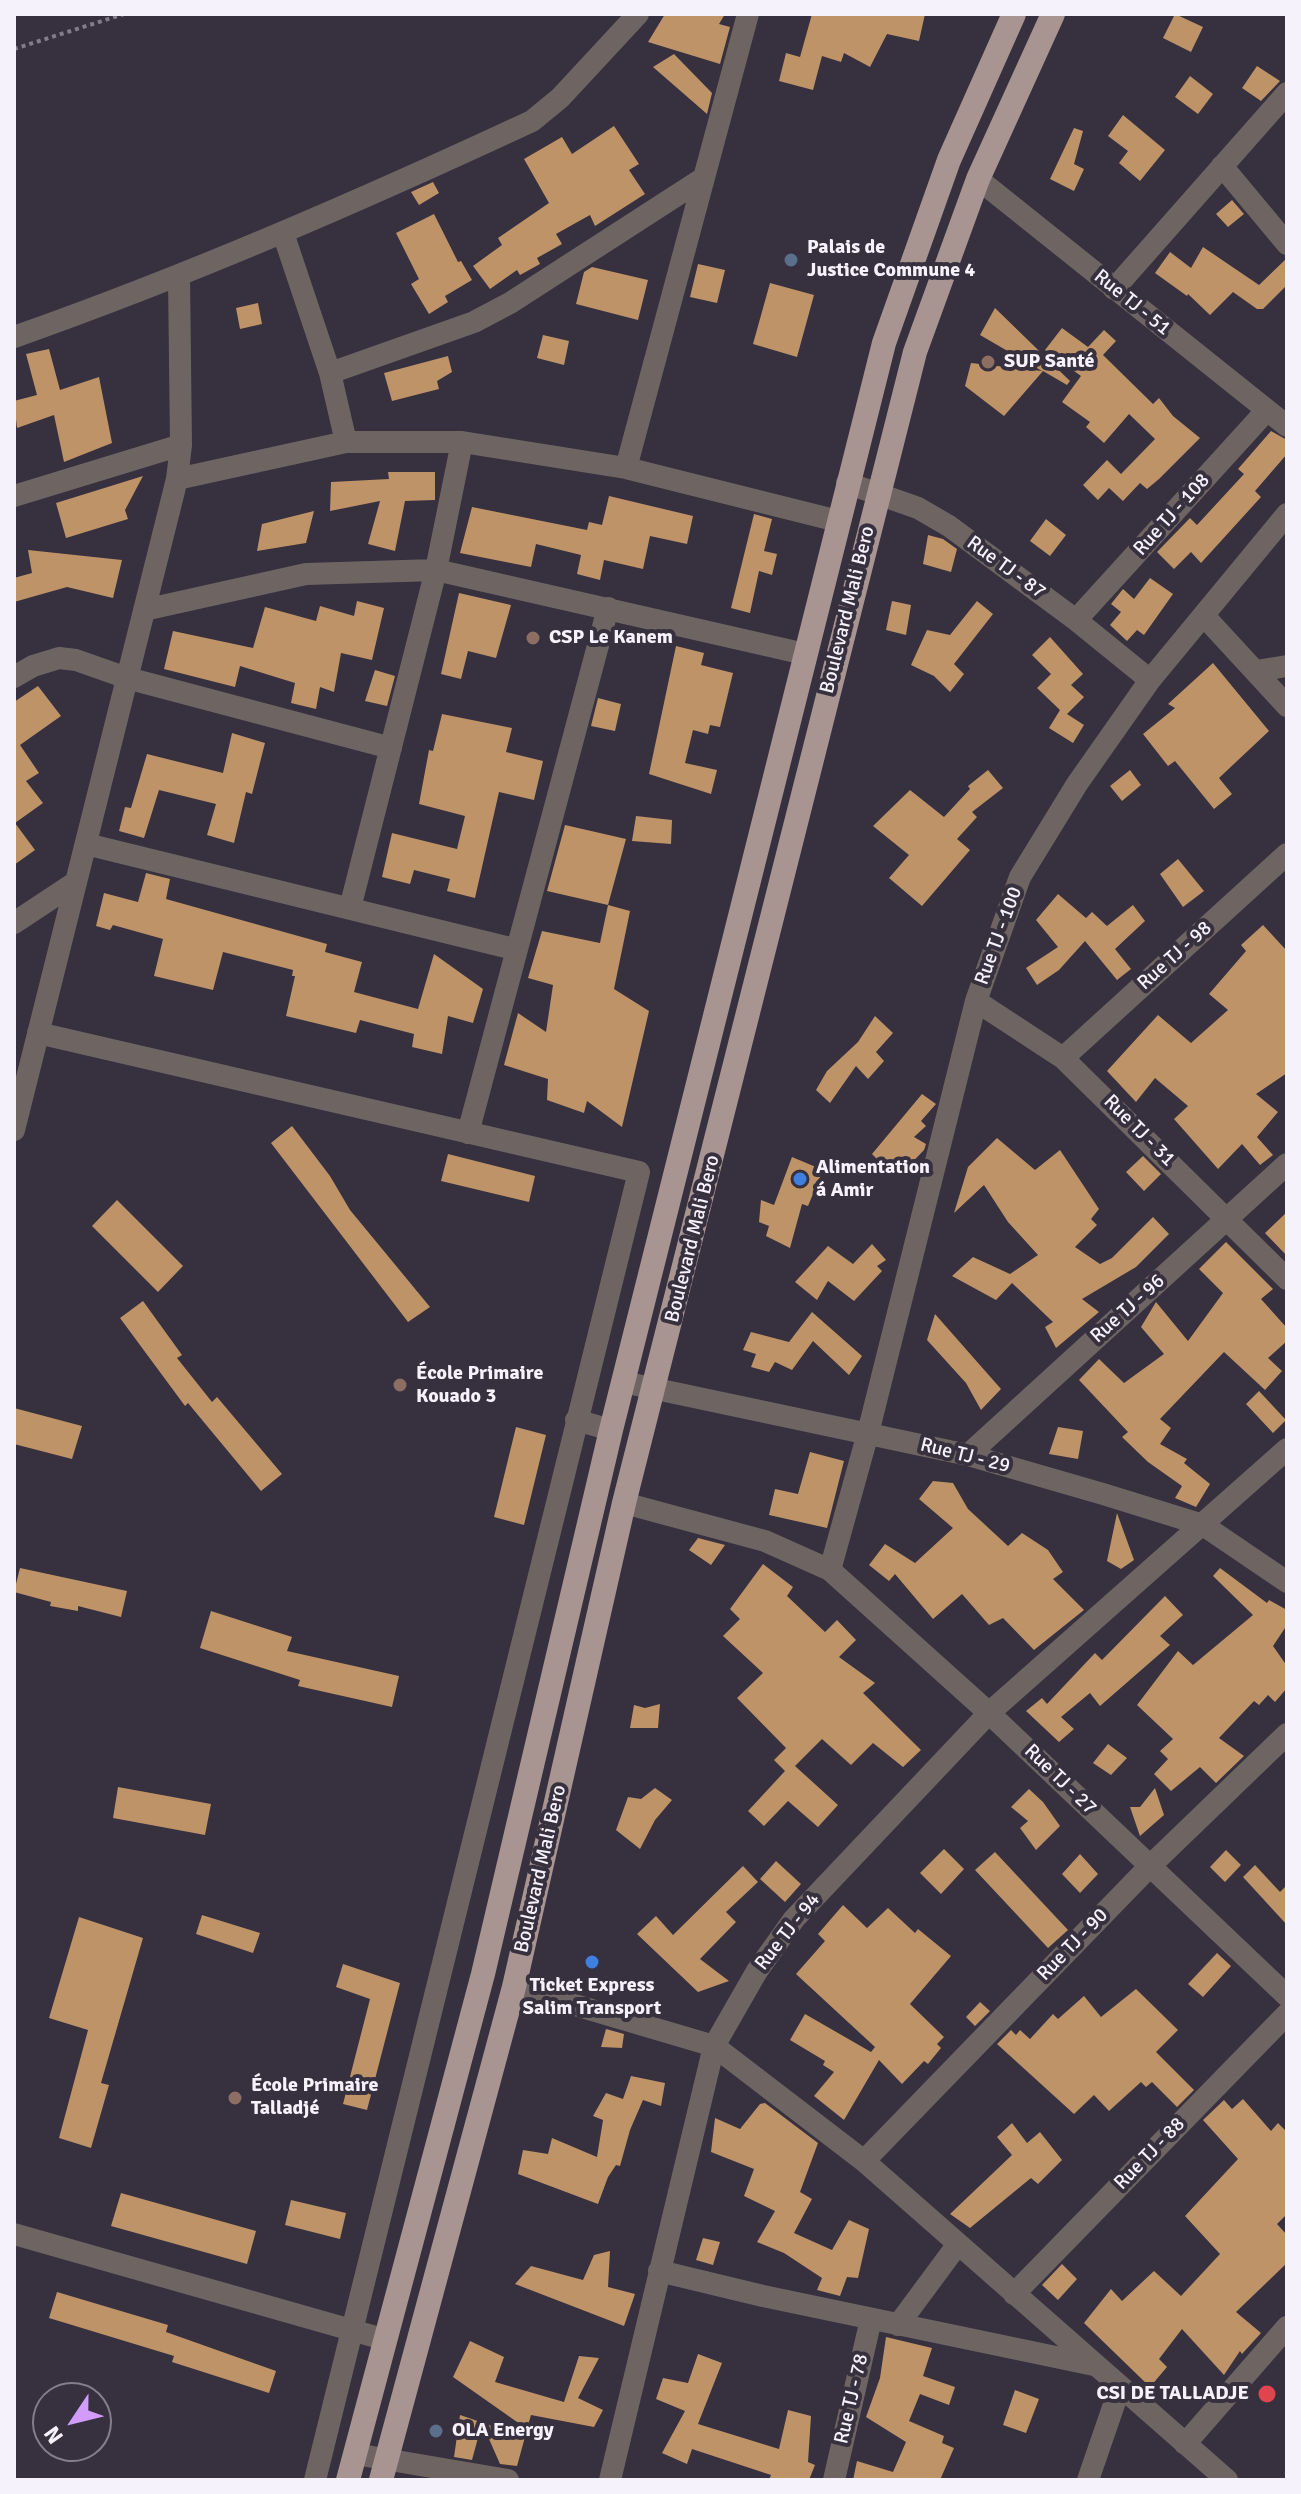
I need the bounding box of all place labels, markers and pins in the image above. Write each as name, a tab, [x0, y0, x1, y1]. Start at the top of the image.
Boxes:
place label: Palais de Justice Commune 4	[807, 236, 975, 283]
marker: Palais de Justice Commune 4	[782, 251, 800, 269]
place label: SUP Santé	[1004, 350, 1094, 374]
marker: SUP Santé	[979, 353, 997, 371]
place label: CSP Le Kanem	[549, 626, 673, 650]
marker: CSP Le Kanem	[524, 629, 542, 647]
place label: Alimentation á Amir	[816, 1156, 930, 1203]
marker: Alimentation á Amir	[791, 1170, 809, 1188]
place label: École Primaire Kouado 3	[416, 1362, 543, 1409]
marker: École Primaire Kouado 3	[391, 1376, 409, 1394]
marker: Ticket Express Salim Transport	[583, 1953, 601, 1971]
place label: Ticket Express Salim Transport	[523, 1974, 661, 2021]
place label: École Primaire Talladjé	[251, 2074, 378, 2121]
marker: École Primaire Talladjé	[226, 2089, 244, 2107]
place label: CSI DE TALLADJE	[1096, 2382, 1249, 2406]
marker: CSI DE TALLADJE	[1256, 2383, 1278, 2405]
place label: OLA Energy	[452, 2419, 554, 2443]
marker: OLA Energy	[427, 2422, 445, 2440]

